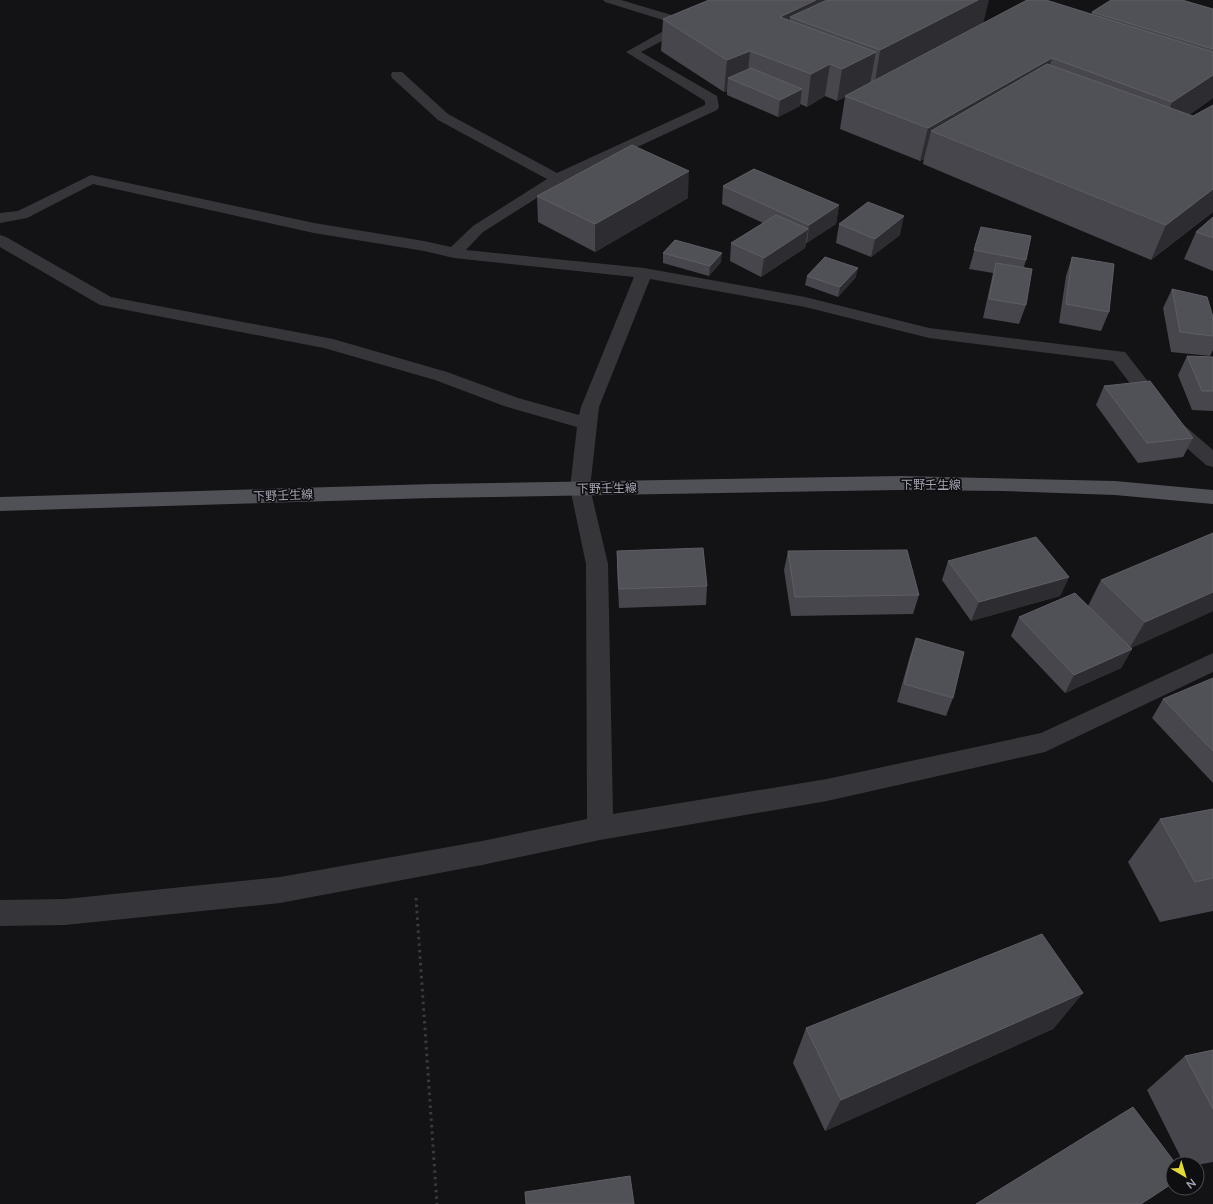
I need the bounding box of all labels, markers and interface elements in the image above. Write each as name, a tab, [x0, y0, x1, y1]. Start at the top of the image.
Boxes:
street label: 下野壬生線	[901, 477, 961, 492]
street label: 下野壬生線	[577, 480, 637, 496]
street label: 下野壬生線	[253, 486, 313, 504]
north arrow	[1165, 1156, 1205, 1196]
text: N	[1184, 1177, 1199, 1192]

